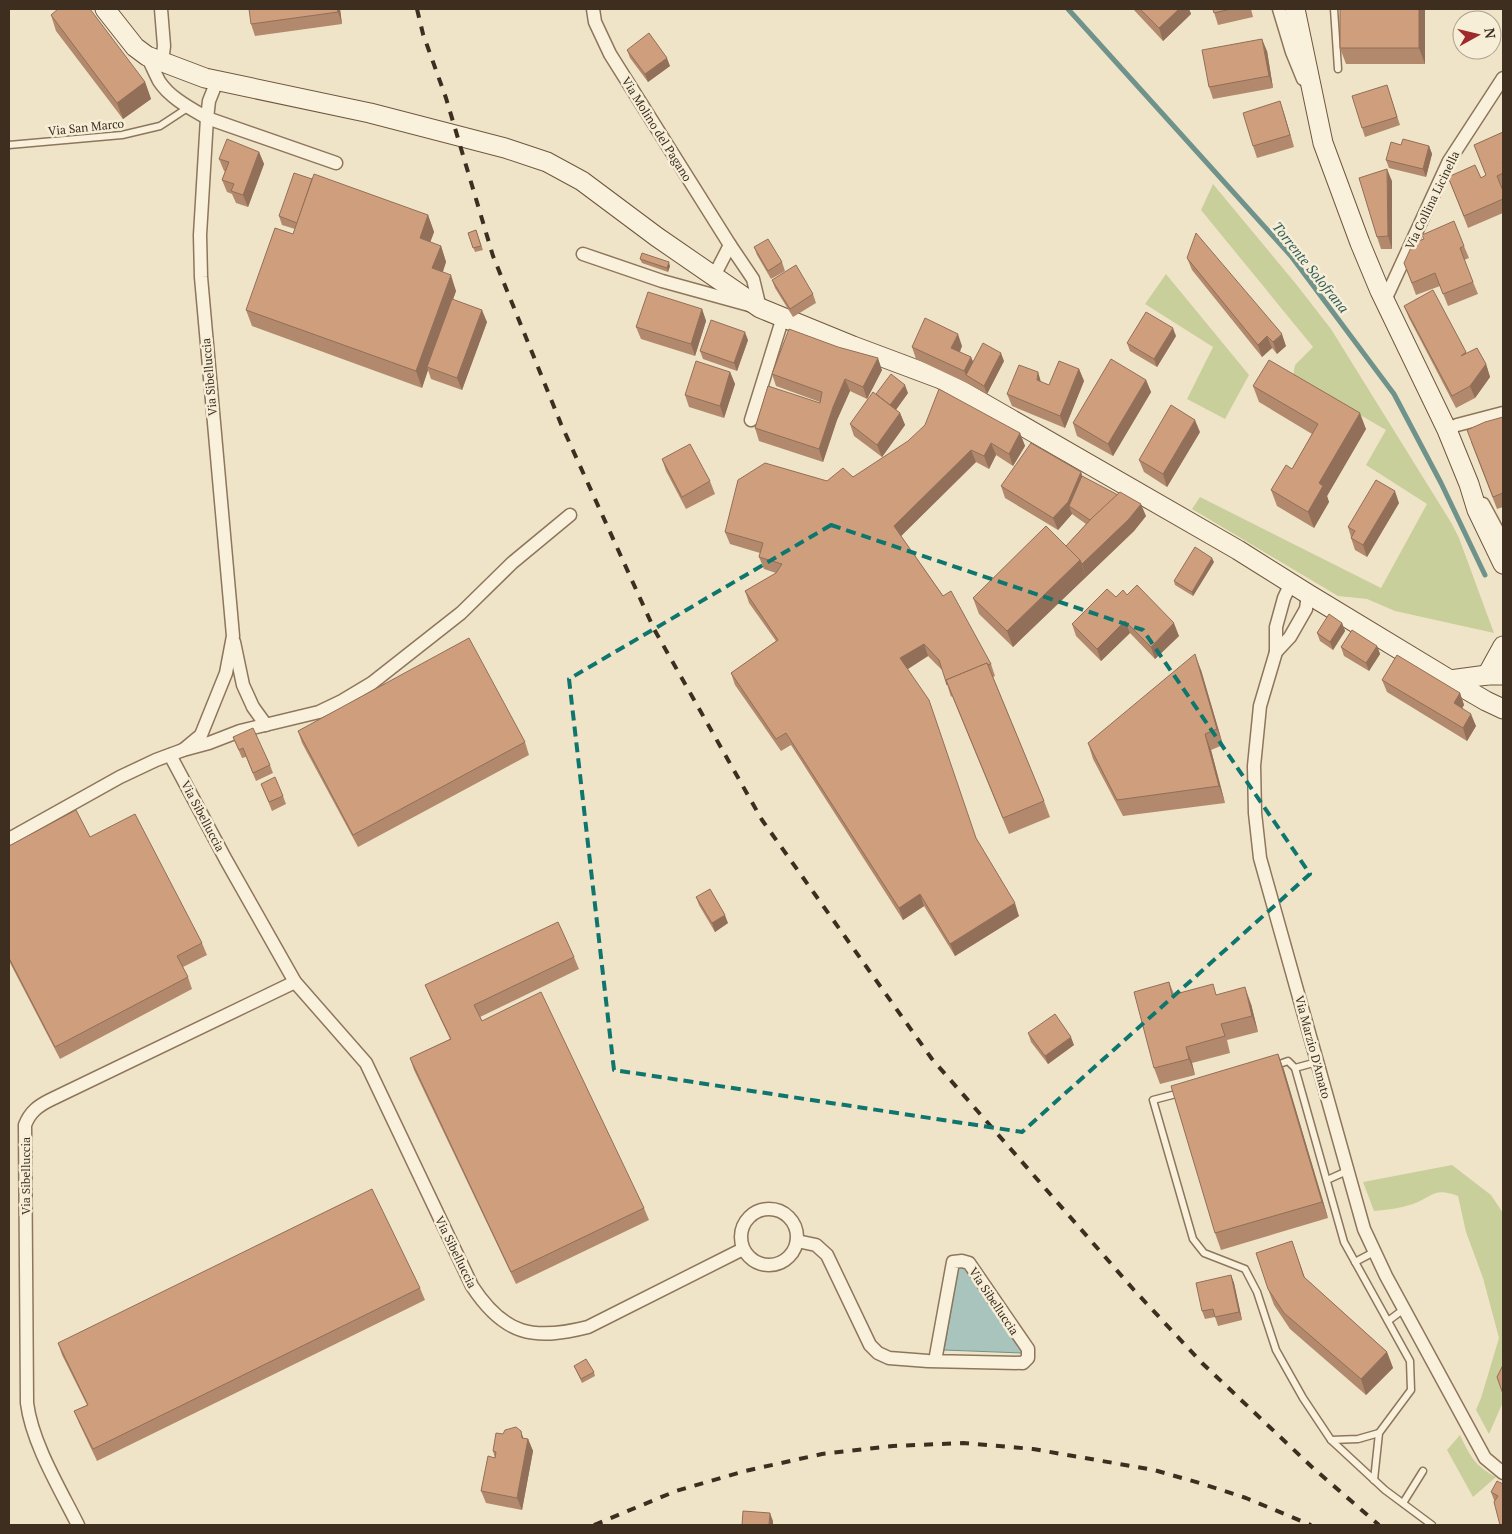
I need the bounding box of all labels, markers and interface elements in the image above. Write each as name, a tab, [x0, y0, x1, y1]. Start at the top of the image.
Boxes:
north arrow	[1452, 10, 1502, 60]
text: N	[1480, 27, 1501, 40]
street label: Via Molino del Pagano	[619, 74, 695, 184]
street label: Via San Marco	[47, 116, 125, 138]
street label: Via Collina Licinella	[1402, 148, 1462, 252]
water label: Torrente Solofrana	[1268, 217, 1354, 317]
street label: Via Sibelluccia	[198, 337, 220, 417]
street label: Via Sibelluccia	[178, 778, 228, 854]
street label: Via Marzio D'Amato	[1292, 994, 1334, 1100]
street label: Via Sibelluccia	[18, 1137, 33, 1215]
street label: Via Sibelluccia	[432, 1214, 480, 1290]
street label: Via Sibelluccia	[966, 1264, 1022, 1338]

